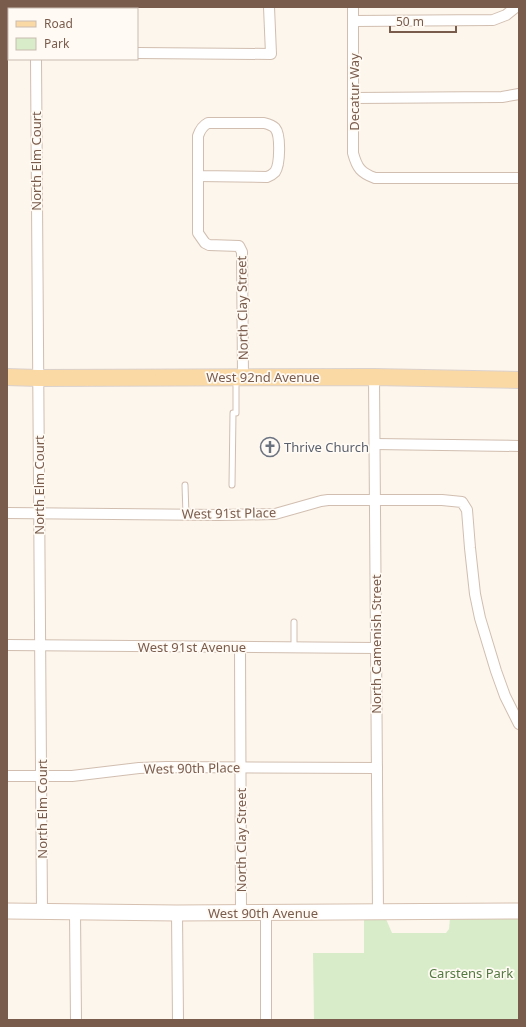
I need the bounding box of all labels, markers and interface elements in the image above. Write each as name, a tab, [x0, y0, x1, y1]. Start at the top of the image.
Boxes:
legend	[8, 8, 138, 60]
scale bar	[390, 8, 456, 34]
text: 50 m	[396, 13, 424, 30]
text: Road	[44, 15, 73, 32]
text: Park	[44, 35, 70, 52]
street label: Decatur Way	[345, 53, 363, 131]
street label: North Elm Court	[27, 111, 45, 211]
street label: North Clay Street	[232, 255, 252, 360]
street label: West 92nd Avenue	[206, 368, 320, 386]
street label: North Elm Court	[30, 435, 48, 535]
church icon: Thrive Church	[259, 436, 281, 458]
place label: Thrive Church	[284, 438, 369, 456]
street label: West 91st Place	[181, 503, 277, 523]
street label: North Camenish Street	[367, 574, 385, 714]
street label: West 91st Avenue	[138, 638, 246, 656]
street label: West 90th Place	[144, 758, 240, 778]
street label: North Elm Court	[33, 759, 51, 859]
street label: North Clay Street	[232, 787, 250, 892]
street label: West 90th Avenue	[208, 904, 318, 922]
park label: Carstens Park	[429, 964, 513, 982]

